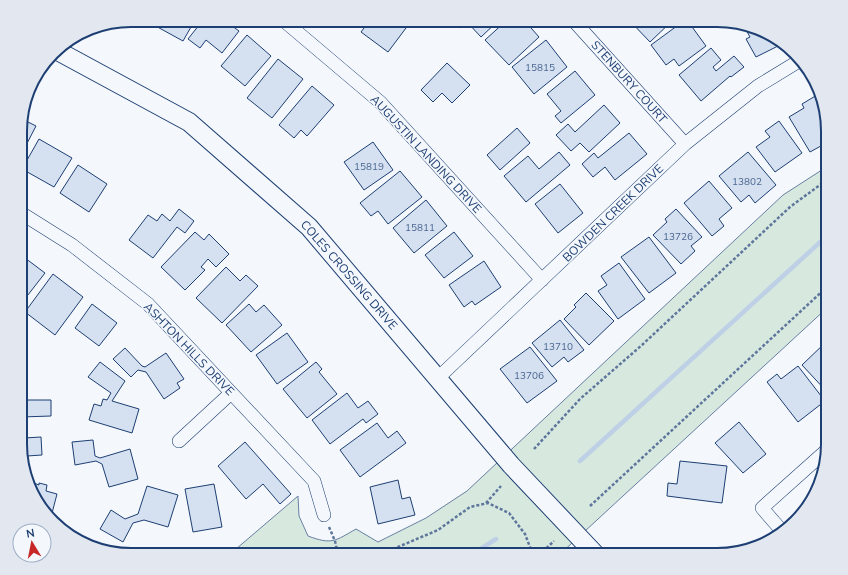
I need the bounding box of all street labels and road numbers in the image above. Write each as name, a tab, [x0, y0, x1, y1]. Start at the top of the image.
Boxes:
street label: STENBURY COURT	[588, 37, 671, 127]
street label: AUGUSTIN LANDING DRIVE	[367, 91, 485, 217]
street label: BOWDEN CREEK DRIVE	[559, 161, 667, 265]
street label: COLES CROSSING DRIVE	[297, 217, 401, 333]
street label: ASHTON HILLS DRIVE	[140, 299, 238, 399]

